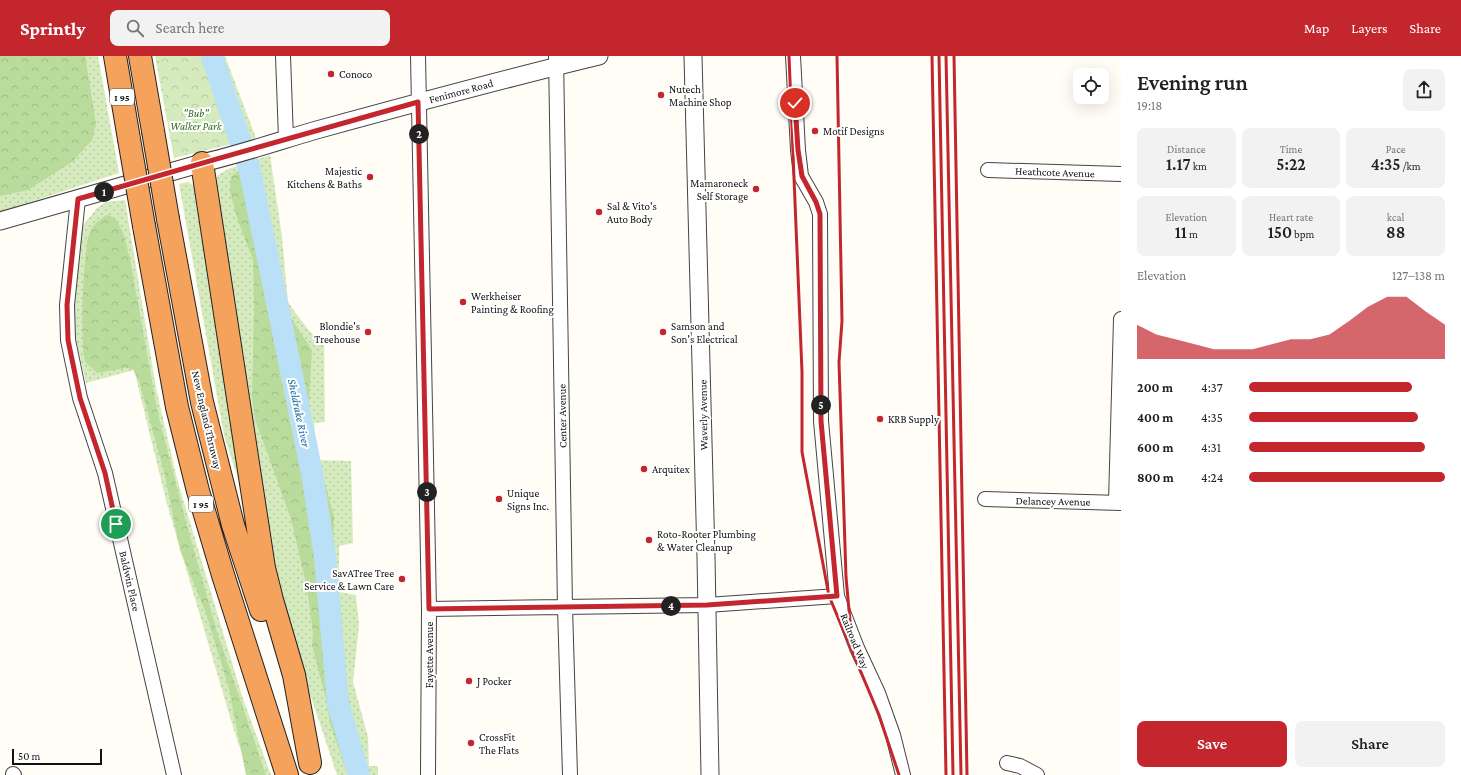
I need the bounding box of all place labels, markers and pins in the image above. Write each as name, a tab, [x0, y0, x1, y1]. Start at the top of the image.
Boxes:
place label: Conoco	[339, 68, 373, 80]
marker: Conoco	[326, 69, 336, 79]
place label: Nutech Machine Shop	[669, 83, 732, 109]
pin	[778, 86, 812, 120]
marker: Nutech Machine Shop	[656, 90, 666, 100]
pin: 2	[409, 124, 429, 144]
place label: Motif Designs	[823, 125, 884, 138]
marker: Motif Designs	[810, 126, 820, 136]
place label: Majestic Kitchens & Baths	[287, 165, 362, 190]
marker: Majestic Kitchens & Baths	[365, 172, 375, 182]
place label: Mamaroneck Self Storage	[690, 177, 749, 203]
pin: 1	[94, 182, 114, 202]
marker: Mamaroneck Self Storage	[751, 184, 761, 194]
place label: Sal & Vito's Auto Body	[607, 200, 657, 226]
marker: Sal & Vito's Auto Body	[594, 207, 604, 217]
place label: Werkheiser Painting & Roofing	[471, 290, 554, 316]
marker: Werkheiser Painting & Roofing	[458, 297, 468, 307]
place label: Blondie's Treehouse	[314, 320, 360, 345]
place label: Samson and Son's Electrical	[671, 320, 738, 345]
marker: Blondie's Treehouse	[363, 327, 373, 337]
marker: Samson and Son's Electrical	[658, 327, 668, 337]
pin: 5	[811, 395, 831, 415]
place label: KRB Supply	[888, 413, 940, 426]
marker: KRB Supply	[875, 414, 885, 424]
place label: Arquitex	[652, 463, 690, 476]
marker: Arquitex	[639, 464, 649, 474]
pin: 3	[417, 482, 437, 502]
place label: Unique Signs Inc.	[507, 487, 549, 513]
marker: Unique Signs Inc.	[494, 494, 504, 504]
pin	[99, 507, 133, 541]
place label: Roto-Rooter Plumbing & Water Cleanup	[657, 528, 756, 554]
marker: Roto-Rooter Plumbing & Water Cleanup	[644, 535, 654, 545]
place label: SavATree Tree Service & Lawn Care	[304, 567, 394, 592]
marker: SavATree Tree Service & Lawn Care	[397, 574, 407, 584]
pin: 4	[661, 596, 681, 616]
place label: J Pocker	[476, 675, 512, 688]
marker: J Pocker	[464, 676, 474, 686]
place label: CrossFit The Flats	[479, 731, 519, 756]
marker: CrossFit The Flats	[466, 738, 476, 748]

